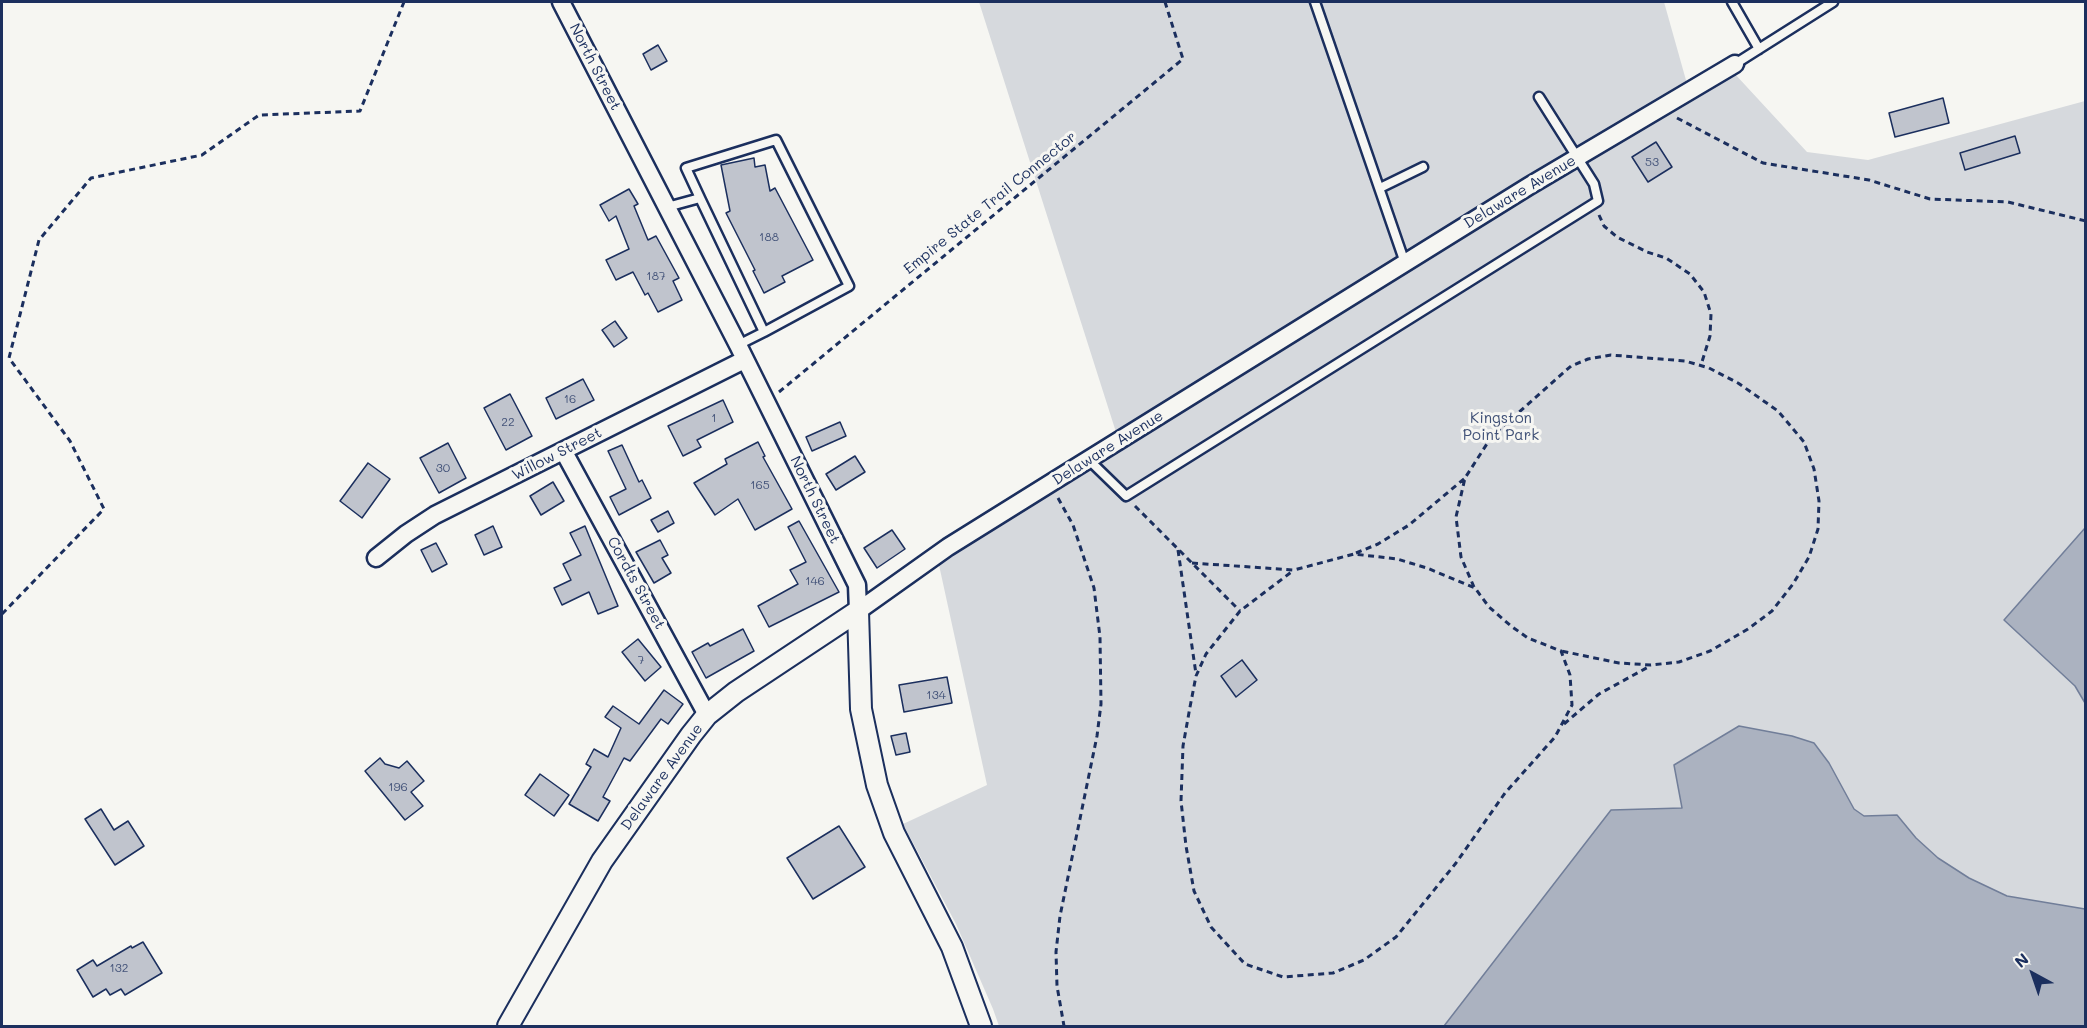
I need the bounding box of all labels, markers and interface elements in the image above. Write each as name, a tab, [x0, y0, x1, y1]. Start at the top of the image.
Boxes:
street label: North Street	[565, 21, 625, 113]
street label: Empire State Trail Connector	[900, 128, 1080, 278]
street label: Delaware Avenue	[1461, 152, 1579, 232]
house number: 53	[1645, 155, 1659, 169]
house number: 188	[759, 230, 779, 244]
house number: 187	[646, 269, 666, 283]
house number: 16	[564, 392, 576, 406]
street label: Delaware Avenue	[1049, 407, 1167, 489]
park label: Kingston Point Park	[1463, 409, 1539, 444]
house number: 1	[711, 411, 717, 425]
house number: 22	[501, 415, 515, 429]
street label: Willow Street	[509, 424, 605, 484]
street label: North Street	[786, 453, 844, 547]
house number: 30	[436, 461, 450, 475]
house number: 165	[750, 478, 770, 492]
street label: Cordts Street	[603, 534, 669, 632]
house number: 146	[805, 574, 825, 588]
house number: 7	[638, 653, 644, 667]
house number: 134	[926, 688, 946, 702]
street label: Delaware Avenue	[617, 720, 707, 834]
house number: 196	[388, 780, 408, 794]
north arrow	[2003, 944, 2063, 1004]
text: N	[2010, 948, 2033, 972]
house number: 132	[109, 961, 129, 975]

